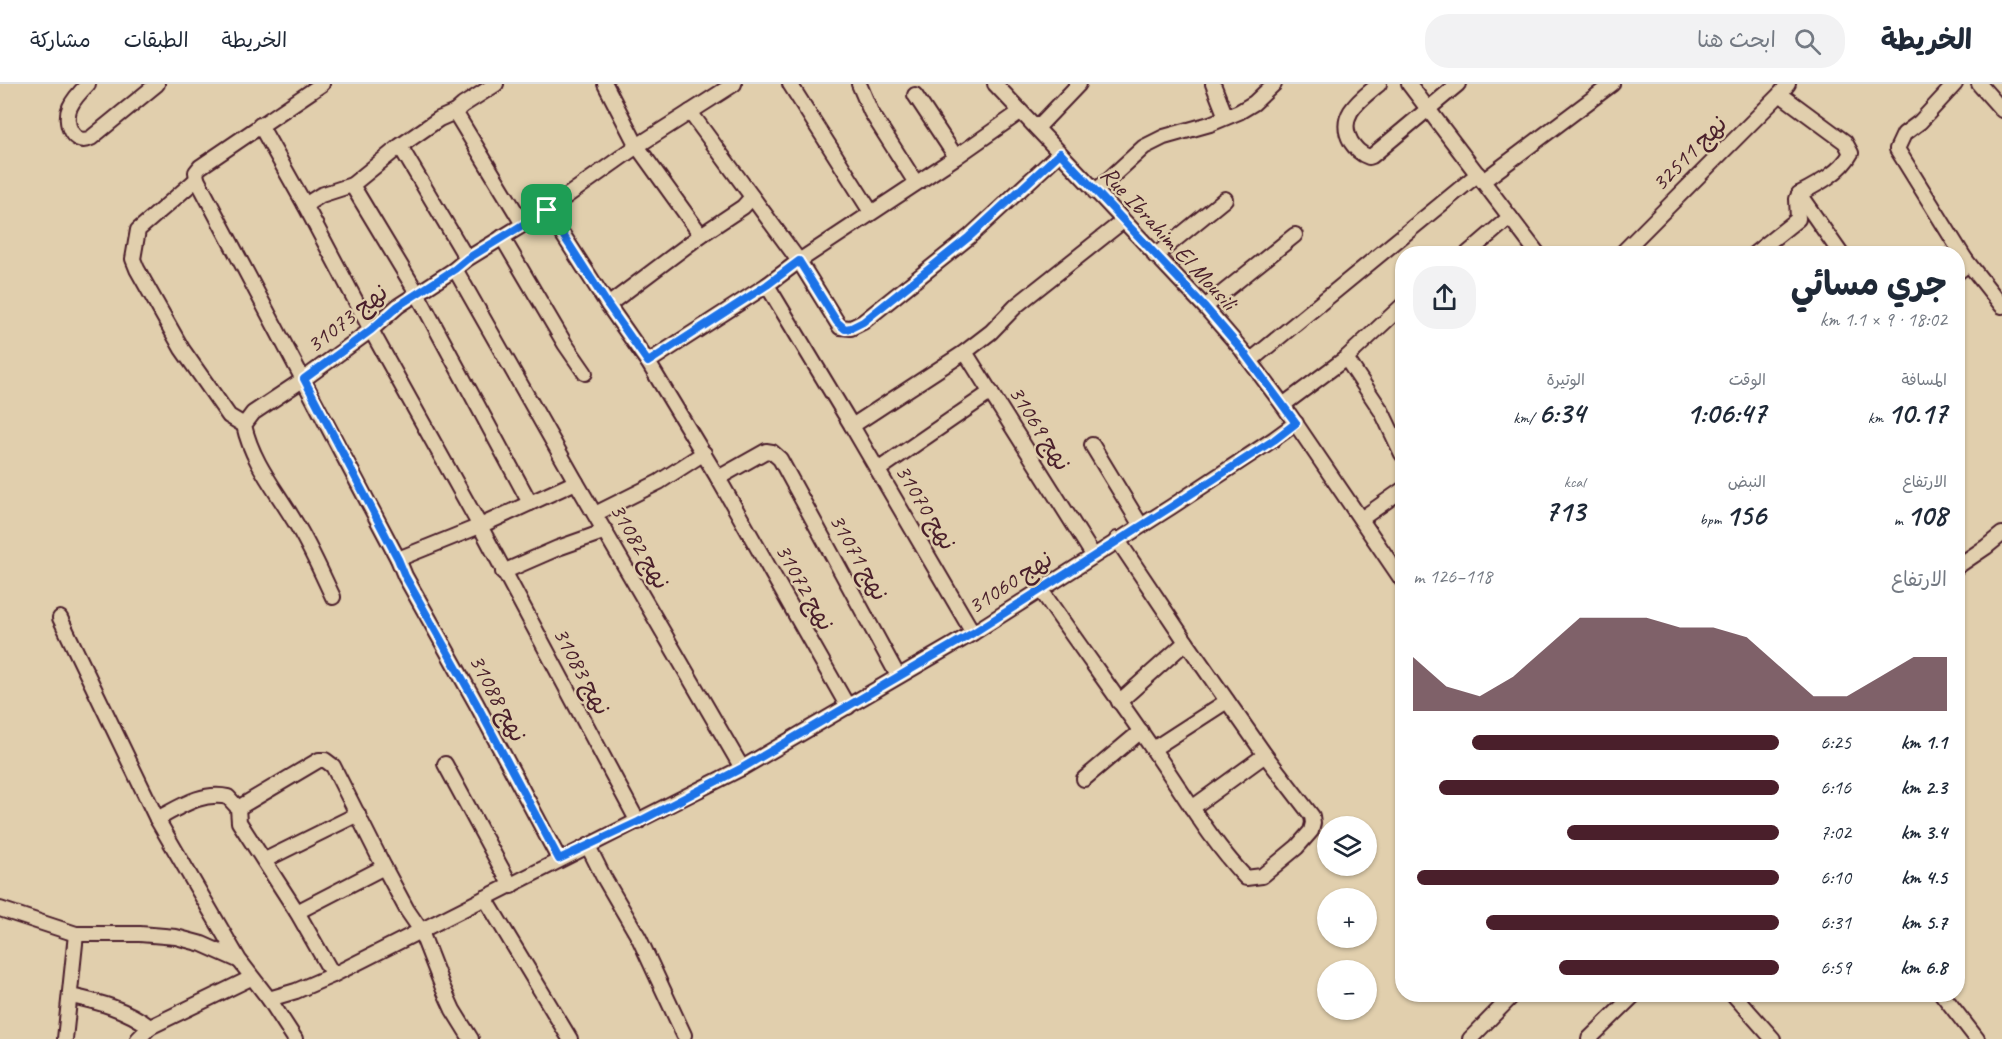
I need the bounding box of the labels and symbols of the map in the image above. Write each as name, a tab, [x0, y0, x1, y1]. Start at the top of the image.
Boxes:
street label: نهج 32511	[1645, 109, 1734, 198]
street label: Rue Ibrahim El Mousili	[1094, 160, 1245, 318]
pin	[521, 184, 572, 235]
street label: نهج 31073	[300, 277, 394, 360]
street label: نهج 31069	[1001, 380, 1078, 477]
street label: نهج 31070	[888, 458, 963, 556]
street label: نهج 31082	[602, 497, 677, 595]
street label: نهج 31071	[822, 508, 895, 607]
street label: نهج 31072	[768, 538, 841, 637]
street label: نهج 31060	[962, 543, 1059, 621]
street label: نهج 31083	[545, 622, 618, 721]
street label: نهج 31088	[461, 649, 534, 748]

